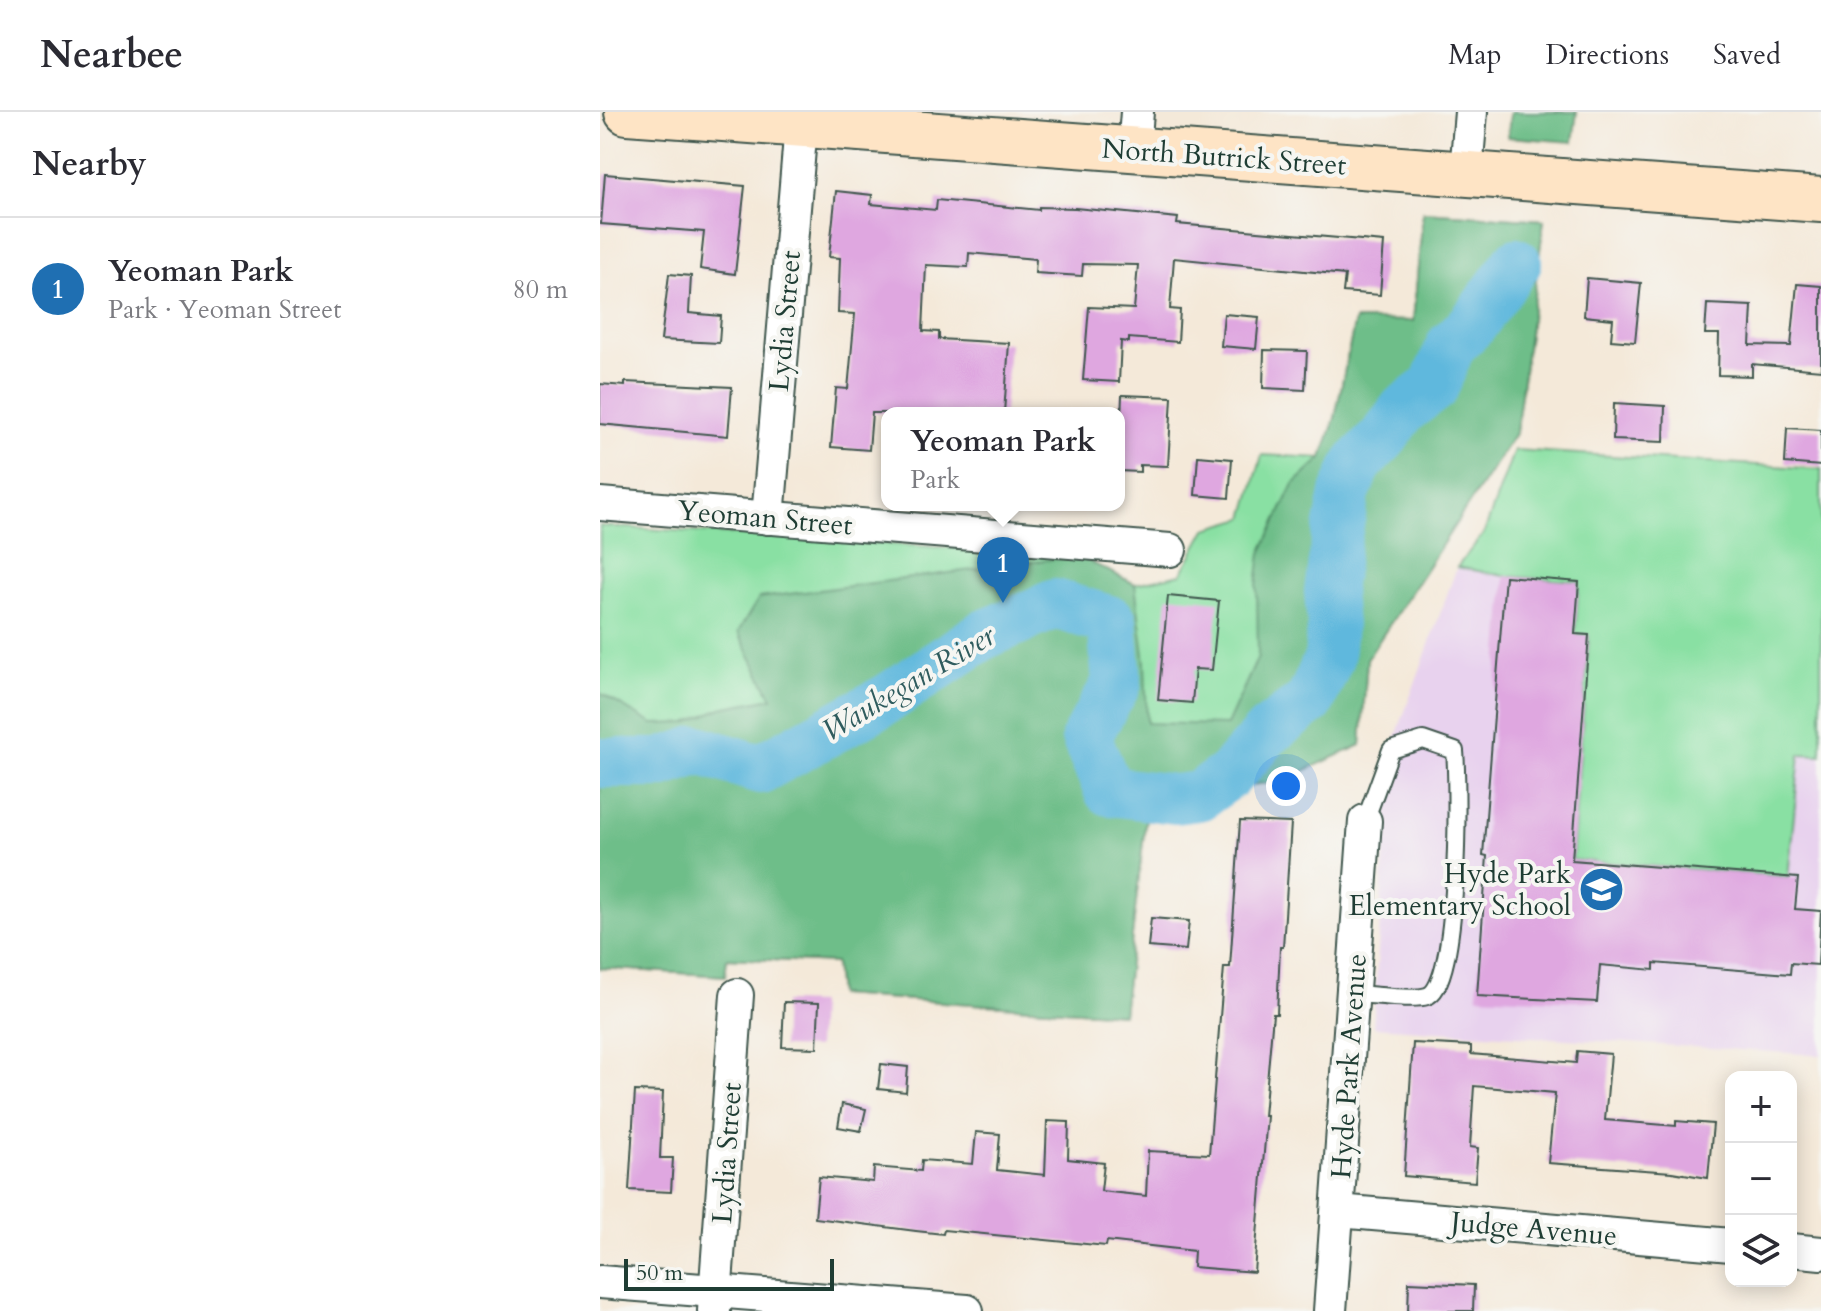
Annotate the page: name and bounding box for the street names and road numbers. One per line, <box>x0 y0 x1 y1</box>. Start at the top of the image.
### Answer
street label: North Butrick Street <box>1100 130 1348 185</box>
street label: Lydia Street <box>760 249 810 393</box>
street label: Yeoman Street <box>676 491 854 545</box>
street label: Hyde Park Avenue <box>1322 952 1376 1180</box>
street label: Lydia Street <box>703 1081 751 1225</box>
street label: Judge Avenue <box>1445 1202 1618 1255</box>

